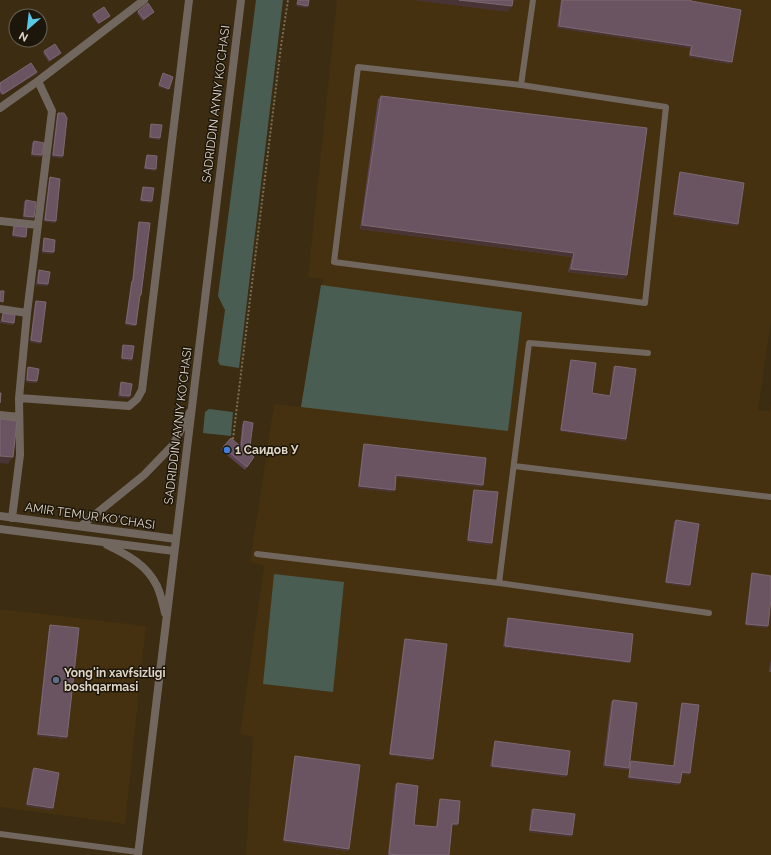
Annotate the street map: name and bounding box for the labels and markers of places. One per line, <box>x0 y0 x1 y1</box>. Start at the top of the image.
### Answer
place label: 1 Саидов У <box>235 443 299 457</box>
marker: 1 Саидов У <box>222 445 232 455</box>
place label: Yong'in xavfsizligi boshqarmasi <box>64 666 165 694</box>
marker: Yong'in xavfsizligi boshqarmasi <box>51 675 61 685</box>

